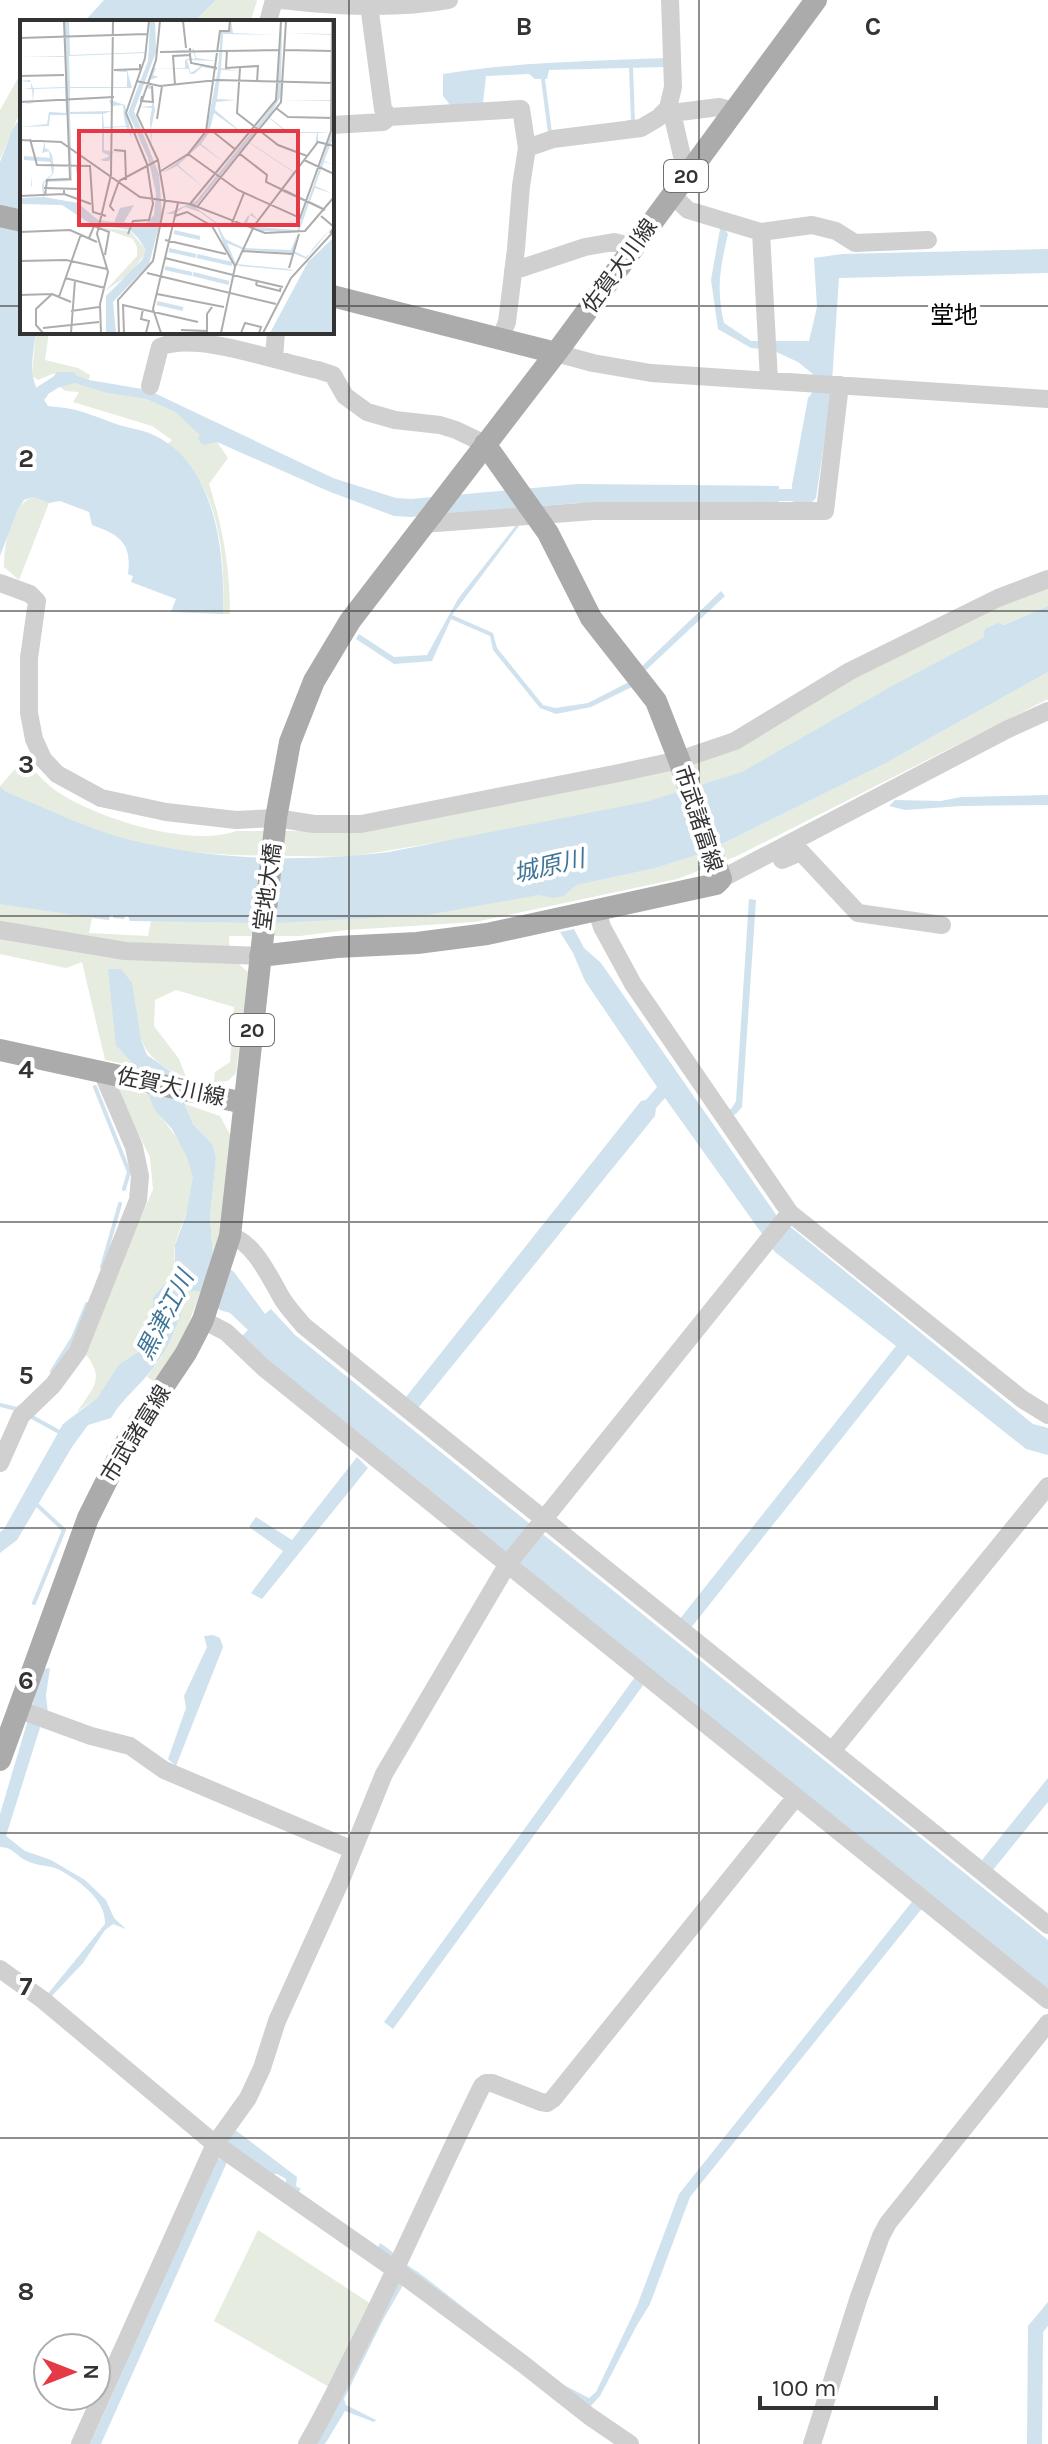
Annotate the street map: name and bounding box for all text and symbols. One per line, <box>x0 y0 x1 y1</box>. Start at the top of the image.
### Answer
text: B <box>516 11 532 42</box>
text: C <box>865 11 881 42</box>
inset map <box>20 20 334 334</box>
road number: 20 <box>664 160 708 192</box>
street label: 佐賀大川線 <box>577 214 663 318</box>
district label: 堂地 <box>930 301 978 329</box>
text: 2 <box>18 443 34 474</box>
text: 3 <box>18 749 34 780</box>
street label: 市武諸富線 <box>669 763 727 875</box>
street label: 堂地大橋 <box>250 842 286 932</box>
water label: 城原川 <box>511 844 590 888</box>
road number: 20 <box>230 1014 274 1046</box>
text: 4 <box>18 1054 34 1085</box>
street label: 佐賀大川線 <box>114 1063 228 1111</box>
water label: 黒津江川 <box>131 1263 201 1364</box>
text: 5 <box>18 1360 34 1391</box>
street label: 市武諸富線 <box>96 1380 176 1488</box>
text: 6 <box>18 1665 34 1696</box>
text: 7 <box>20 1971 33 2002</box>
text: 8 <box>18 2276 34 2307</box>
north arrow <box>32 2332 112 2412</box>
scale bar <box>760 2360 936 2410</box>
text: N <box>78 2364 104 2380</box>
text: 100 m <box>772 2374 837 2402</box>

